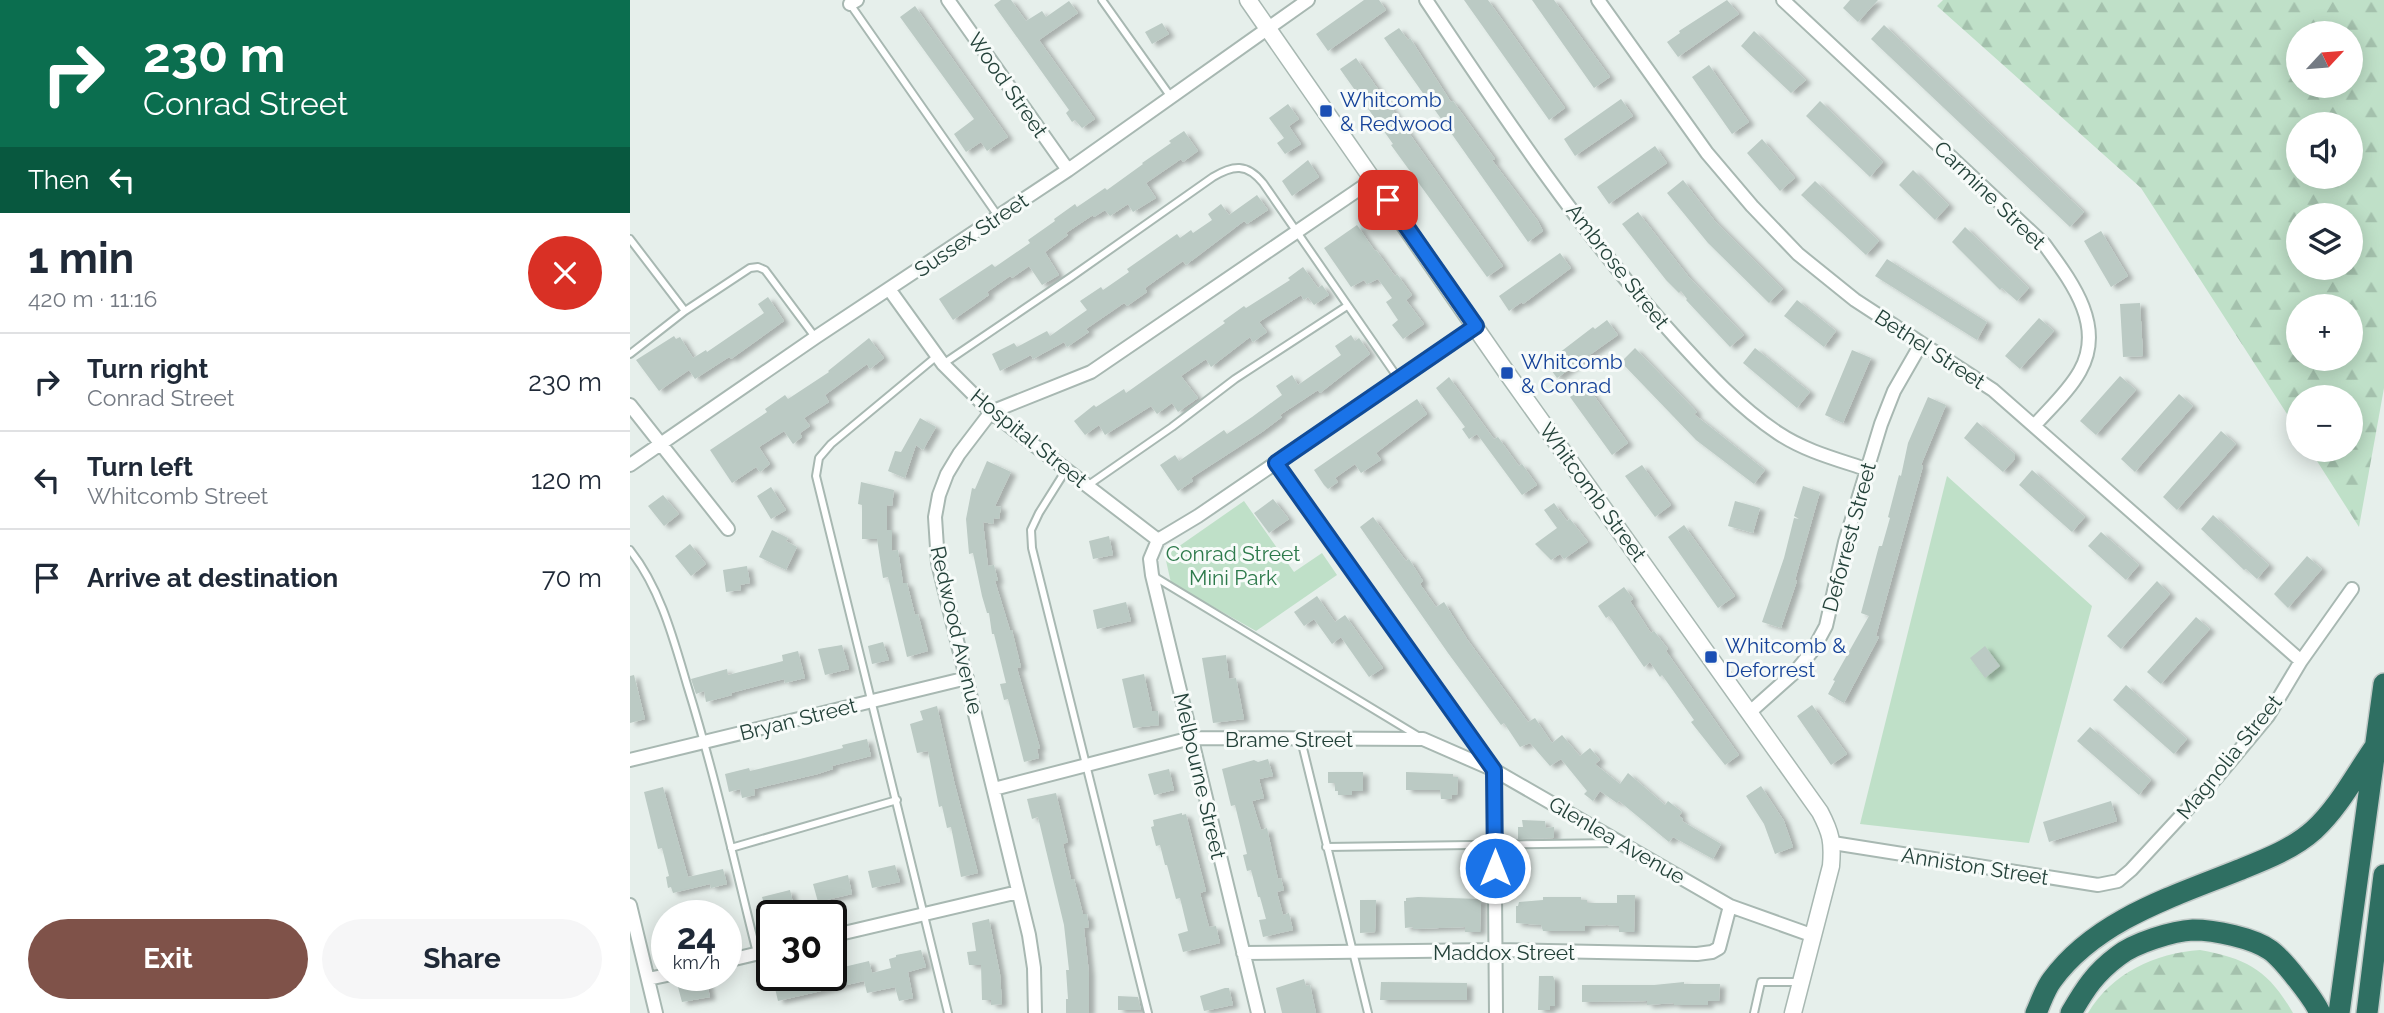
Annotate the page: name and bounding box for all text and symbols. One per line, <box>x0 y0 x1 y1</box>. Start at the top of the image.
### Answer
north arrow <box>2286 21 2362 98</box>
map controls <box>2286 21 2363 462</box>
text: 230 m <box>143 26 285 83</box>
icon: right <box>28 28 119 119</box>
street label: Wood Street <box>963 28 1053 142</box>
text: Conrad Street <box>143 85 348 122</box>
place label: Whitcomb & Redwood <box>1340 87 1453 136</box>
marker: Whitcomb & Redwood <box>1318 103 1334 119</box>
button: sound <box>2286 112 2363 189</box>
street label: Carmine Street <box>1929 136 2051 254</box>
icon: left <box>103 161 141 199</box>
text: Then <box>28 165 89 195</box>
pin <box>1358 170 1418 230</box>
icon: arrive <box>1369 181 1407 219</box>
street label: Sussex Street <box>909 188 1033 282</box>
street label: Ambrose Street <box>1561 198 1675 334</box>
button: layers <box>2286 203 2363 280</box>
text: 1 min <box>28 234 134 283</box>
button: close <box>528 236 602 310</box>
text: 420 m · 11:16 <box>28 285 157 312</box>
button: + <box>2286 294 2363 371</box>
street label: Bethel Street <box>1870 304 1990 394</box>
place label: Whitcomb & Conrad <box>1521 349 1623 398</box>
text: Turn right <box>87 354 208 384</box>
icon: right <box>28 363 66 401</box>
marker: Whitcomb & Conrad <box>1499 365 1515 381</box>
text: 230 m <box>528 367 602 397</box>
street label: Hospital Street <box>966 383 1092 493</box>
text: Conrad Street <box>87 384 234 411</box>
button: − <box>2286 385 2363 462</box>
street label: Whitcomb Street <box>1534 418 1652 566</box>
text: Turn left <box>87 452 193 482</box>
street label: Deforrest Street <box>1817 459 1881 615</box>
icon: left <box>28 461 66 499</box>
text: 120 m <box>531 465 602 495</box>
text: Whitcomb Street <box>87 482 268 509</box>
park label: Conrad Street Mini Park <box>1166 541 1300 590</box>
street label: Redwood Avenue <box>925 543 989 717</box>
icon: arrive <box>28 559 66 597</box>
text: Arrive at destination <box>87 563 338 593</box>
text: 70 m <box>542 563 602 593</box>
place label: Whitcomb & Deforrest <box>1725 633 1846 682</box>
marker: Whitcomb & Deforrest <box>1703 649 1719 665</box>
street label: Melbourne Street <box>1169 690 1231 862</box>
street label: Magnolia Street <box>2171 690 2287 824</box>
street label: Bryan Street <box>737 692 859 746</box>
street label: Brame Street <box>1225 727 1353 752</box>
street label: Glenlea Avenue <box>1544 791 1690 889</box>
position arrow <box>1458 831 1532 905</box>
street label: Anniston Street <box>1900 842 2050 890</box>
speed limit sign: 30 <box>756 900 847 991</box>
text: 24 <box>677 916 716 957</box>
button: Exit <box>28 919 308 999</box>
button: Share <box>322 919 602 999</box>
street label: Maddox Street <box>1433 940 1575 965</box>
text: km/h <box>673 952 720 973</box>

